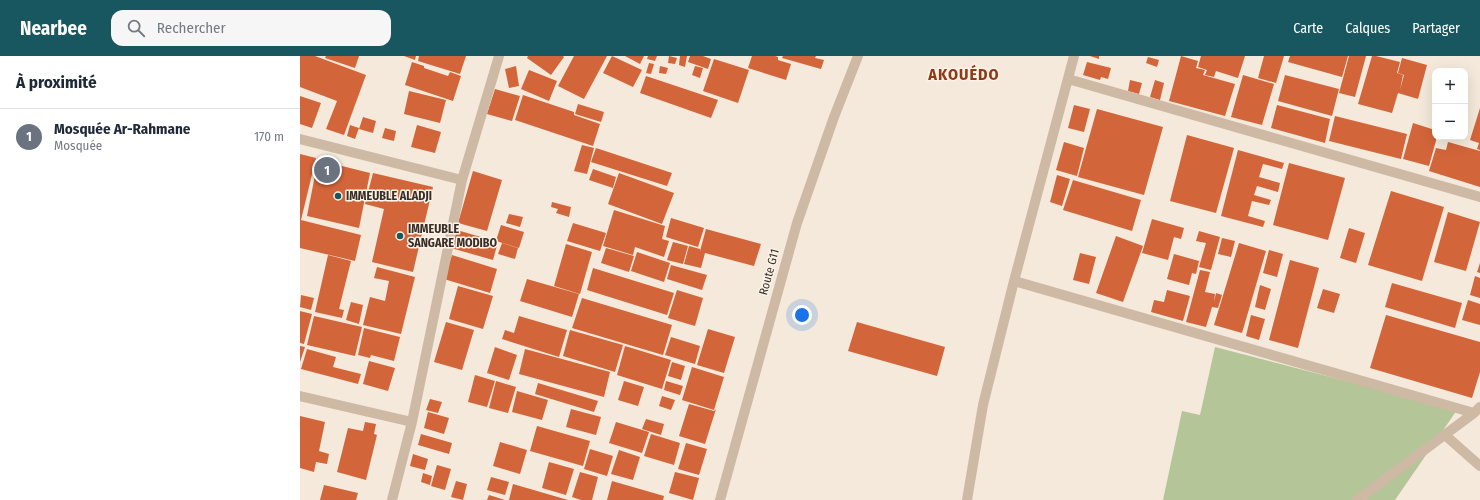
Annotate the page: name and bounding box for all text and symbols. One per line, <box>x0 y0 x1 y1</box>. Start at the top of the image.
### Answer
search box <box>111 10 391 46</box>
text: Nearbee <box>20 17 87 40</box>
icon: search <box>125 17 147 39</box>
text: Rechercher <box>157 19 226 37</box>
text: Carte <box>1293 20 1323 37</box>
text: Calques <box>1345 20 1390 37</box>
text: Partager <box>1412 20 1460 37</box>
district label: AKOUÉDO <box>927 64 1000 84</box>
map controls <box>1432 68 1468 140</box>
button: + <box>1432 68 1468 104</box>
text: À proximité <box>16 72 97 93</box>
button: − <box>1432 104 1468 140</box>
text: Mosquée Ar-Rahmane <box>54 120 190 138</box>
text: 1 <box>26 129 32 144</box>
text: 170 m <box>254 129 284 144</box>
text: Mosquée <box>54 138 102 153</box>
pin: 1 <box>314 155 340 185</box>
place label: IMMEUBLE ALADJI <box>346 189 432 203</box>
marker: IMMEUBLE ALADJI <box>333 191 343 201</box>
place label: IMMEUBLE SANGARE MODIBO <box>408 222 498 250</box>
marker: IMMEUBLE SANGARE MODIBO <box>395 231 405 241</box>
street label: Route G11 <box>756 247 782 297</box>
your location <box>792 305 812 325</box>

